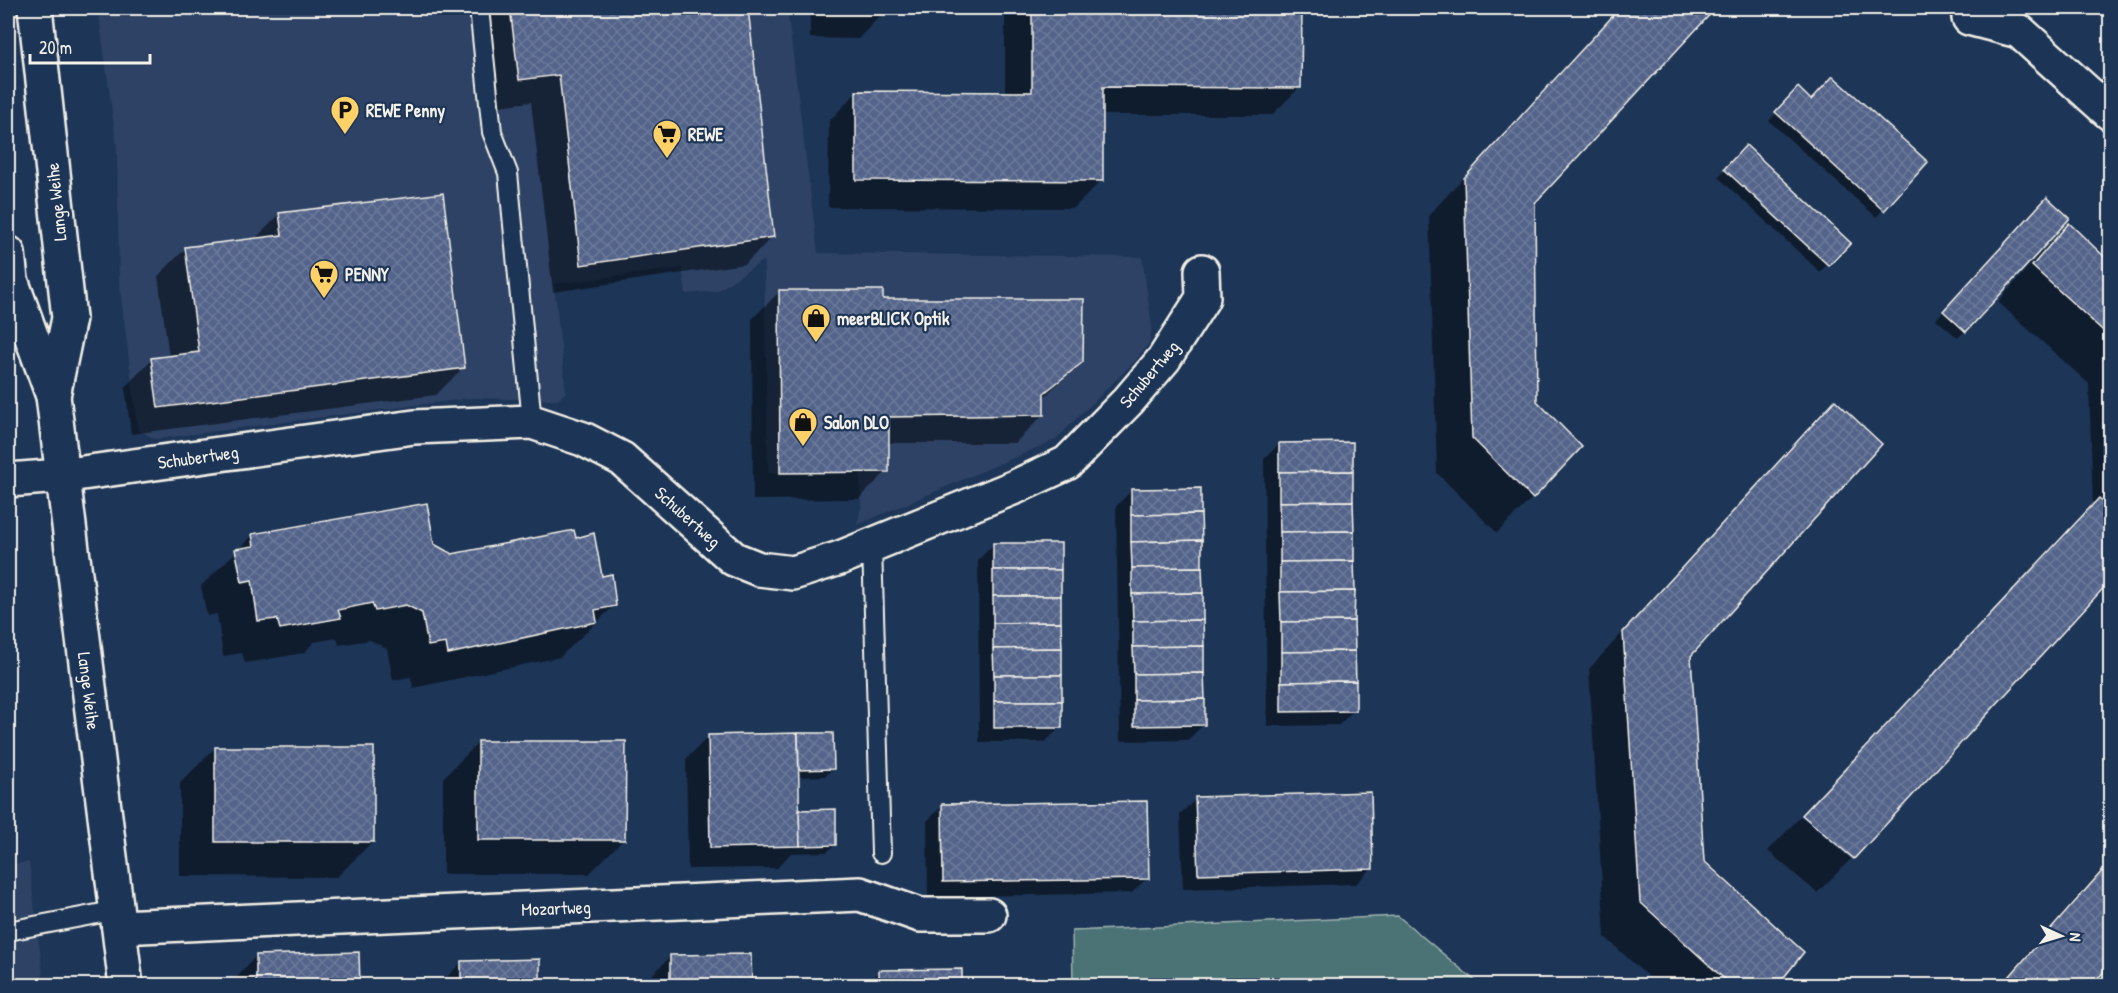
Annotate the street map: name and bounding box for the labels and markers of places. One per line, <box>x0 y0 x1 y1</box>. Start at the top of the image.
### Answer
parking icon: REWE Penny <box>329 94 361 136</box>
place label: REWE Penny <box>366 98 445 124</box>
supermarket icon: REWE <box>651 118 683 160</box>
place label: REWE <box>688 122 724 147</box>
supermarket icon: PENNY <box>308 258 340 300</box>
place label: PENNY <box>345 262 390 287</box>
shop icon: meerBLICK Optik <box>800 302 832 344</box>
place label: meerBLICK Optik <box>837 306 950 332</box>
shop icon: Salon DLO <box>787 406 819 448</box>
place label: Salon DLO <box>824 410 889 435</box>

